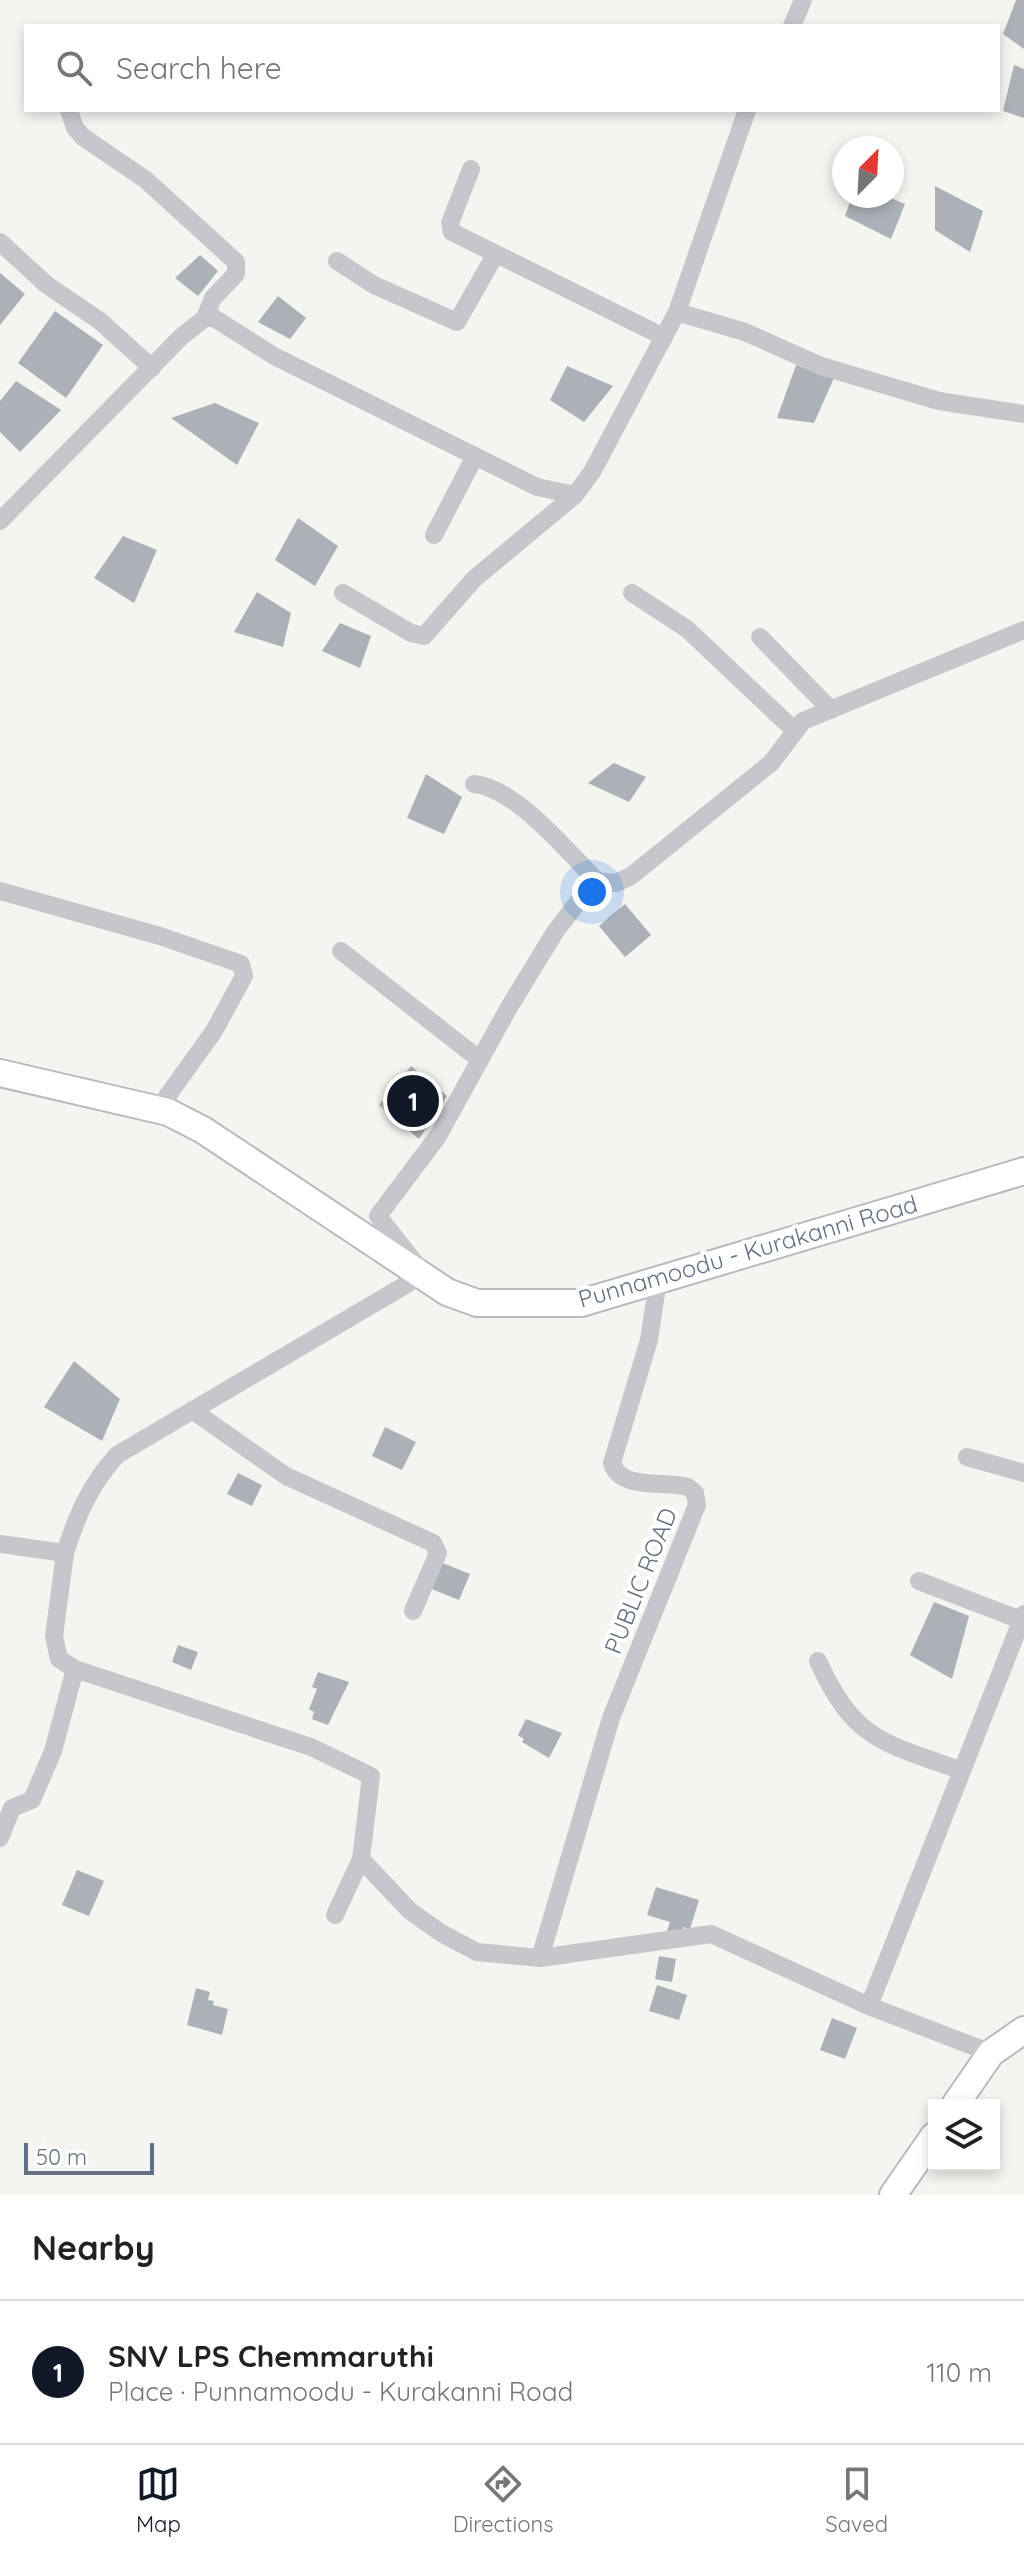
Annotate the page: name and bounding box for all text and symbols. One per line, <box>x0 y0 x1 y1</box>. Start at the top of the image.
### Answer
search box <box>24 24 1000 112</box>
icon: search <box>52 46 96 90</box>
text: Search here <box>116 49 282 87</box>
north arrow <box>832 136 904 208</box>
your location <box>572 872 612 912</box>
pin: 1 <box>387 1071 439 1131</box>
street label: Punnamoodu - Kurakanni Road <box>575 1188 921 1314</box>
street label: PUBLIC ROAD <box>597 1503 683 1658</box>
map controls <box>928 2099 1000 2171</box>
button: layers <box>928 2099 1000 2171</box>
scale bar <box>24 2139 154 2175</box>
text: 50 m <box>36 2143 87 2171</box>
text: Nearby <box>32 2226 155 2269</box>
text: SNV LPS Chemmaruthi <box>108 2337 434 2375</box>
text: 1 <box>53 2356 63 2389</box>
text: 110 m <box>926 2356 992 2389</box>
text: Place · Punnamoodu - Kurakanni Road <box>108 2375 573 2408</box>
tab: Map <box>136 2462 181 2538</box>
tab: Directions <box>453 2462 553 2538</box>
tab: Saved <box>825 2462 888 2538</box>

